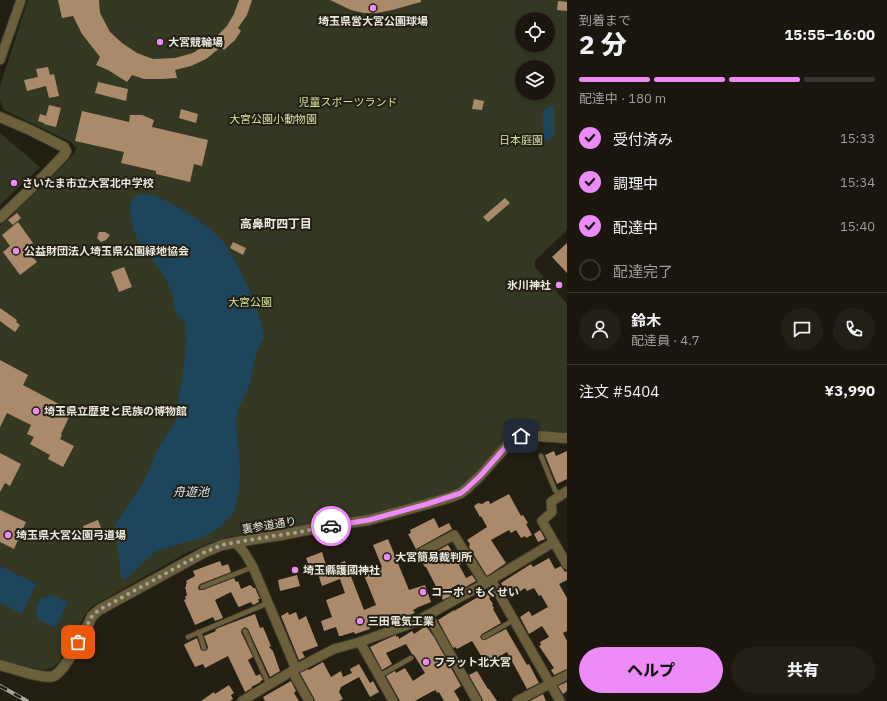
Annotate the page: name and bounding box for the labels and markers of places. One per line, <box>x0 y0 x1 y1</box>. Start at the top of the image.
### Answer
marker: 埼玉県営大宮公園球場 <box>368 3 378 13</box>
place label: 埼玉県営大宮公園球場 <box>318 14 428 28</box>
place label: 大宮競輪場 <box>168 35 223 49</box>
marker: 大宮競輪場 <box>155 37 165 47</box>
place label: さいたま市立大宮北中学校 <box>22 176 154 190</box>
marker: さいたま市立大宮北中学校 <box>9 178 19 188</box>
place label: 公益財団法人埼玉県公園緑地協会 <box>24 244 189 258</box>
marker: 公益財団法人埼玉県公園緑地協会 <box>11 246 21 256</box>
place label: 氷川神社 <box>507 278 551 292</box>
marker: 氷川神社 <box>554 280 564 290</box>
place label: 埼玉県立歴史と民族の博物館 <box>44 404 187 418</box>
marker: 埼玉県立歴史と民族の博物館 <box>31 406 41 416</box>
pin <box>504 419 538 453</box>
place label: 埼玉県大宮公園弓道場 <box>16 528 126 542</box>
marker: 埼玉県大宮公園弓道場 <box>3 530 13 540</box>
place label: 大宮簡易裁判所 <box>395 550 472 564</box>
marker: 大宮簡易裁判所 <box>382 552 392 562</box>
place label: 埼玉縣護國神社 <box>303 563 380 577</box>
marker: 埼玉縣護國神社 <box>290 565 300 575</box>
place label: コーポ・もくせい <box>431 585 519 599</box>
marker: コーポ・もくせい <box>418 587 428 597</box>
place label: 三田電気工業 <box>368 614 434 628</box>
marker: 三田電気工業 <box>355 616 365 626</box>
pin <box>61 625 95 659</box>
place label: フラット北大宮 <box>434 655 511 669</box>
marker: フラット北大宮 <box>421 657 431 667</box>

